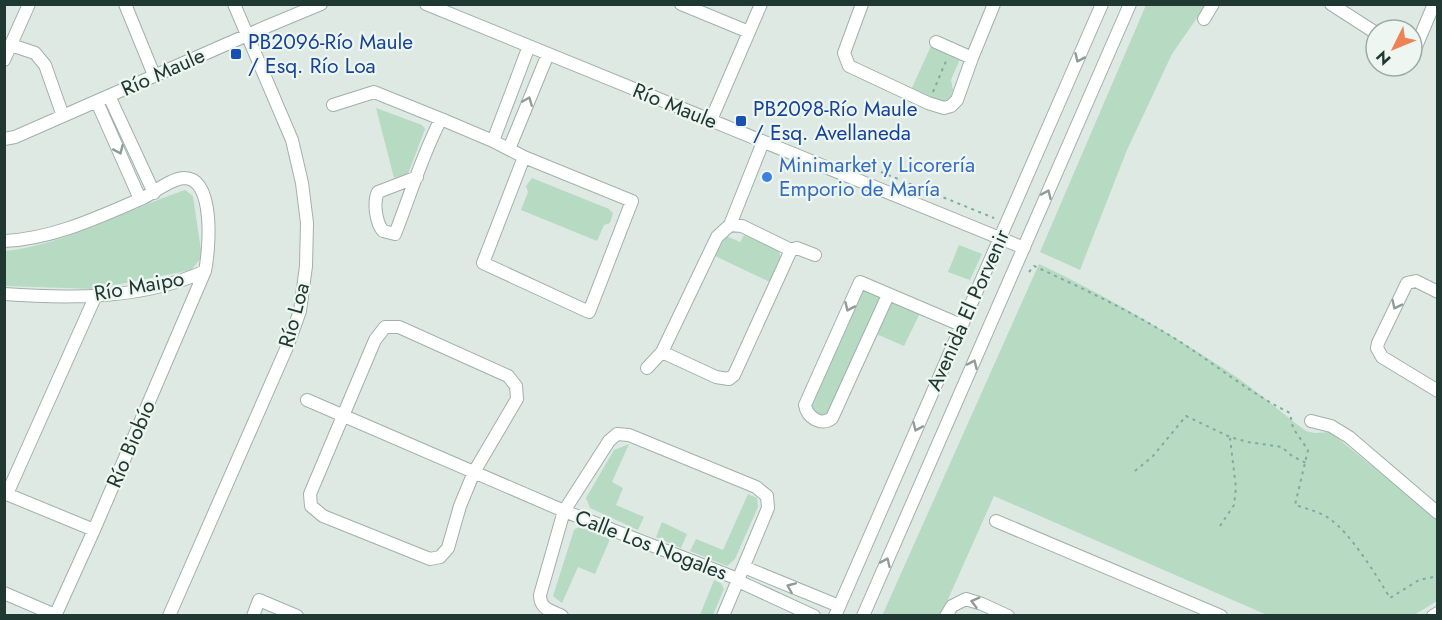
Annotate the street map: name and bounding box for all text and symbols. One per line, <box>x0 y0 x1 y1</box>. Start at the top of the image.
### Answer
north arrow <box>1364 18 1424 78</box>
place label: PB2096-Río Maule / Esq. Río Loa <box>248 27 413 81</box>
street label: Río Maule <box>116 40 210 104</box>
text: N <box>1371 45 1396 70</box>
marker: PB2096-Río Maule / Esq. Río Loa <box>229 47 243 61</box>
one-way arrow <box>1074 52 1086 63</box>
street label: Río Maule <box>628 75 722 137</box>
place label: PB2098-Río Maule / Esq. Avellaneda <box>753 94 918 148</box>
one-way arrow <box>521 97 533 108</box>
marker: PB2098-Río Maule / Esq. Avellaneda <box>734 114 748 128</box>
one-way arrow <box>111 144 123 155</box>
place label: Minimarket y Licorería Emporio de María <box>779 150 975 204</box>
marker: Minimarket y Licorería Emporio de María <box>760 170 774 184</box>
one-way arrow <box>1040 190 1052 201</box>
street label: Avenida El Porvenir <box>919 224 1017 395</box>
street label: Río Maipo <box>92 263 186 309</box>
street label: Río Loa <box>271 279 317 351</box>
one-way arrow <box>1391 298 1403 309</box>
one-way arrow <box>844 301 856 312</box>
one-way arrow <box>965 359 977 370</box>
street label: Río Biobío <box>99 396 163 492</box>
one-way arrow <box>912 421 924 432</box>
street label: Calle Los Nogales <box>571 502 731 588</box>
one-way arrow <box>879 557 891 568</box>
one-way arrow <box>787 582 798 594</box>
one-way arrow <box>970 597 980 610</box>

